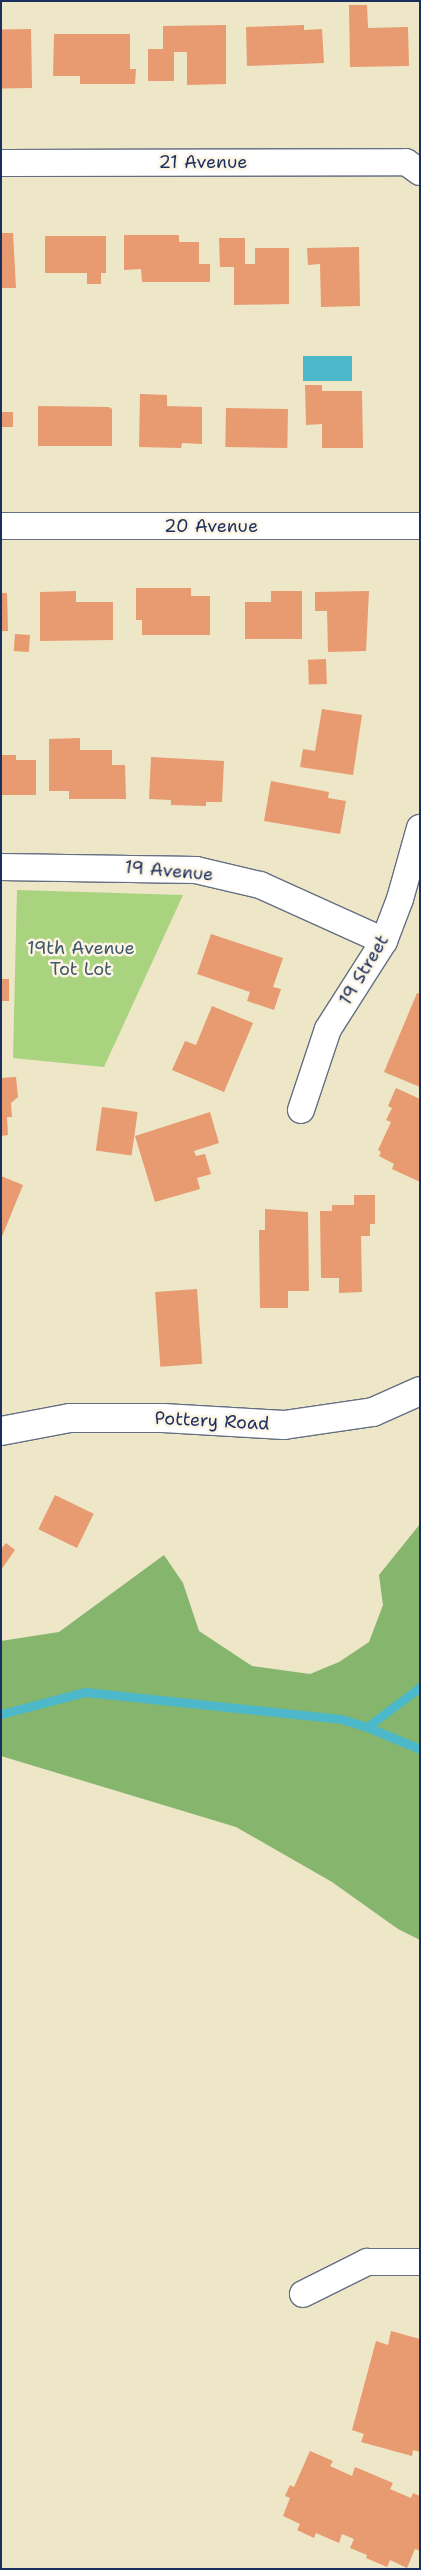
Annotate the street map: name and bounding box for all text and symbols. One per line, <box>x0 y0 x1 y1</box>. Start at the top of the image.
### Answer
street label: 21 Avenue <box>159 151 247 173</box>
street label: 20 Avenue <box>164 515 258 537</box>
street label: 19 Avenue <box>124 856 214 886</box>
street label: 19 Street <box>335 931 393 1009</box>
park label: 19th Avenue Tot Lot <box>27 938 135 981</box>
street label: Pottery Road <box>154 1407 270 1435</box>

